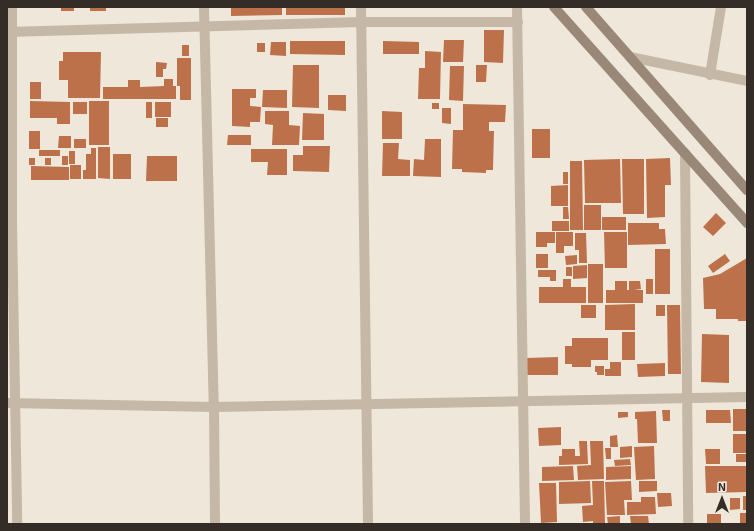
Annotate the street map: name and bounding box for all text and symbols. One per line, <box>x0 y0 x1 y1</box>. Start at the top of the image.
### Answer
north arrow <box>702 479 742 519</box>
text: N <box>718 480 726 493</box>

